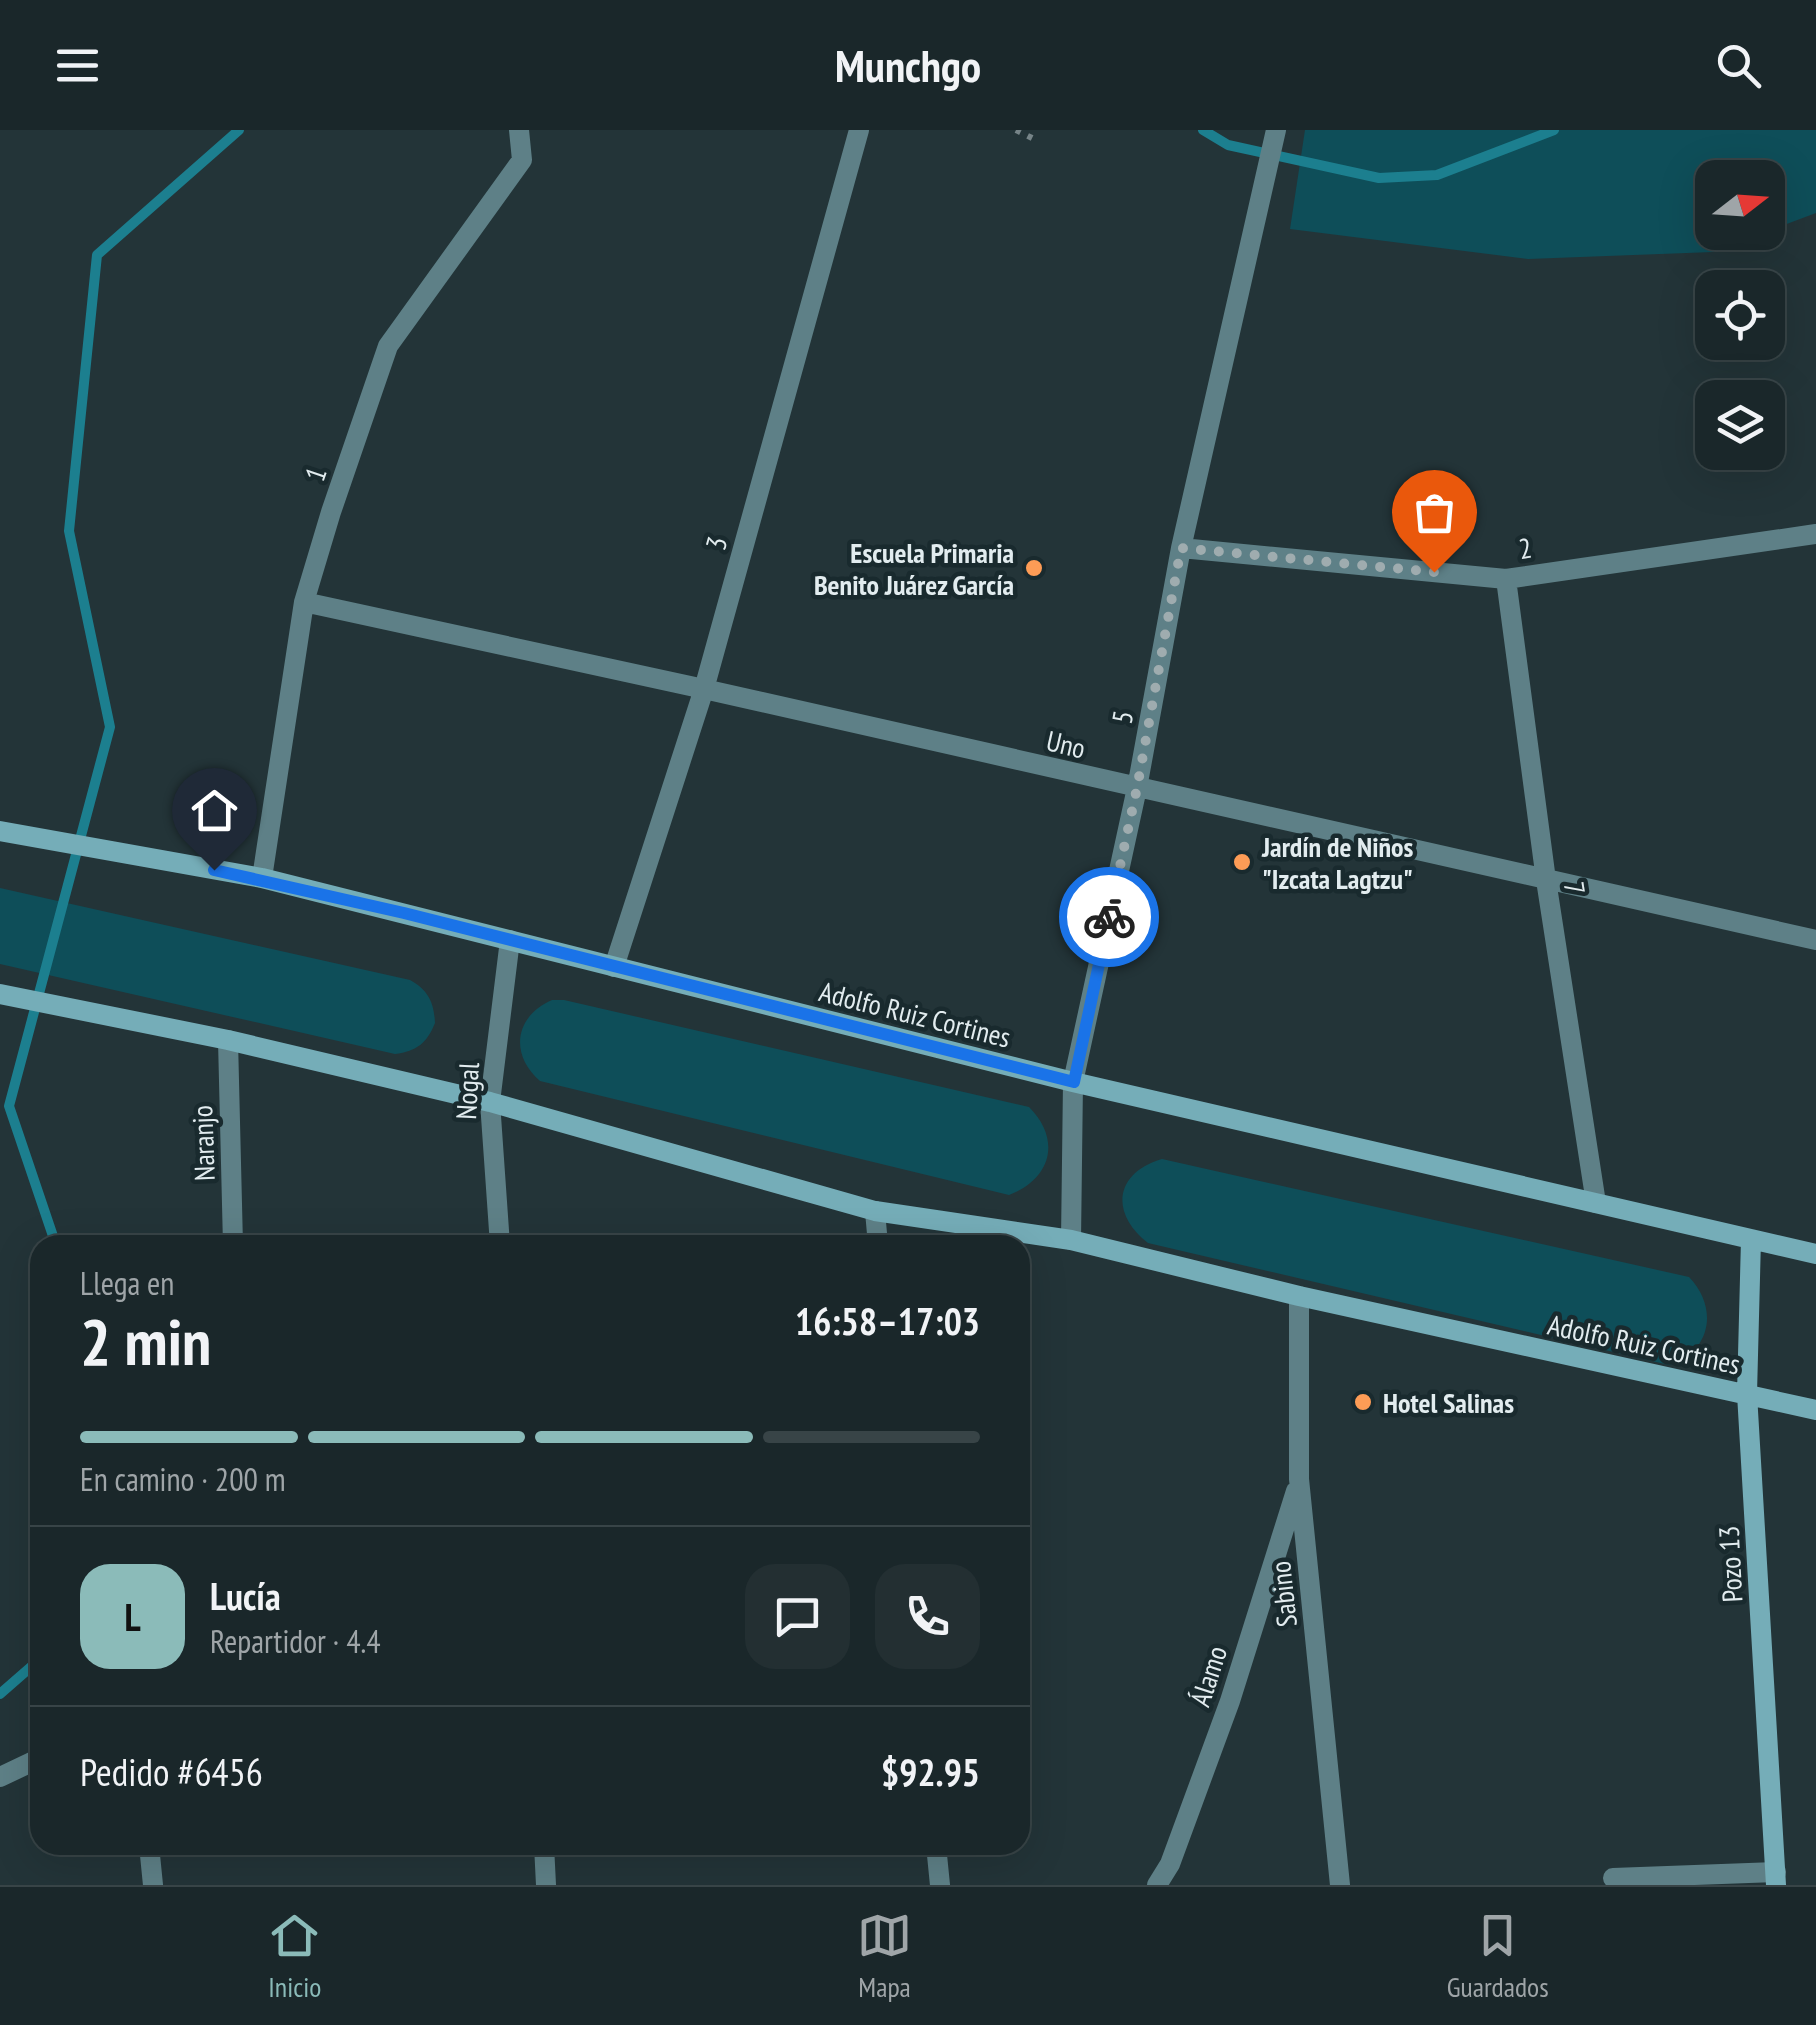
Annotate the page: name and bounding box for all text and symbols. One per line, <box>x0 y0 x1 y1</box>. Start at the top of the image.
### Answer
text: Munchgo <box>835 36 981 94</box>
icon: menu <box>50 38 105 93</box>
icon: search <box>1711 38 1766 93</box>
north arrow <box>1695 160 1785 250</box>
map controls <box>1695 160 1785 470</box>
button: locate <box>1695 270 1785 360</box>
button: layers <box>1695 380 1785 470</box>
street label: 1 <box>295 462 335 486</box>
pin <box>1392 470 1477 573</box>
icon: bag <box>1407 485 1462 540</box>
street label: 2 <box>1516 529 1534 567</box>
street label: 3 <box>696 532 736 554</box>
place label: Escuela Primaria Benito Juárez García <box>814 534 1014 603</box>
marker: Escuela Primaria Benito Juárez García <box>1023 557 1045 579</box>
street label: 5 <box>1103 708 1141 726</box>
street label: Uno <box>1043 722 1089 766</box>
pin <box>172 768 257 871</box>
icon: home <box>187 783 242 838</box>
place label: Jardín de Niños "Izcata Lagtzu" <box>1261 828 1414 897</box>
marker: Jardín de Niños "Izcata Lagtzu" <box>1231 851 1253 873</box>
courier <box>1059 867 1159 967</box>
street label: 7 <box>1556 879 1594 897</box>
icon: bike <box>1082 890 1137 945</box>
street label: Adolfo Ruiz Cortines <box>816 972 1014 1056</box>
street label: Nogal <box>447 1061 487 1120</box>
street label: Naranjo <box>183 1105 223 1181</box>
text: Llega en <box>80 1262 174 1304</box>
text: 16:58–17:03 <box>795 1296 980 1345</box>
text: 2 min <box>80 1299 211 1383</box>
street label: Adolfo Ruiz Cortines <box>1544 1306 1744 1382</box>
place label: Hotel Salinas <box>1383 1384 1514 1421</box>
marker: Hotel Salinas <box>1352 1391 1374 1413</box>
text: En camino · 200 m <box>80 1458 286 1500</box>
street label: Pozo 13 <box>1710 1525 1750 1603</box>
street label: Sabino <box>1261 1559 1305 1629</box>
button: chat <box>745 1564 850 1669</box>
button: phone <box>875 1564 980 1669</box>
text: Lucía <box>210 1571 281 1620</box>
text: L <box>124 1592 141 1641</box>
text: Repartidor · 4.4 <box>210 1620 381 1662</box>
street label: Álamo <box>1181 1641 1235 1711</box>
text: Pedido #6456 <box>80 1747 263 1796</box>
text: $92.95 <box>881 1747 980 1796</box>
tab: Inicio <box>267 1908 322 2005</box>
tab: Mapa <box>857 1908 912 2005</box>
tab: Guardados <box>1447 1908 1549 2005</box>

